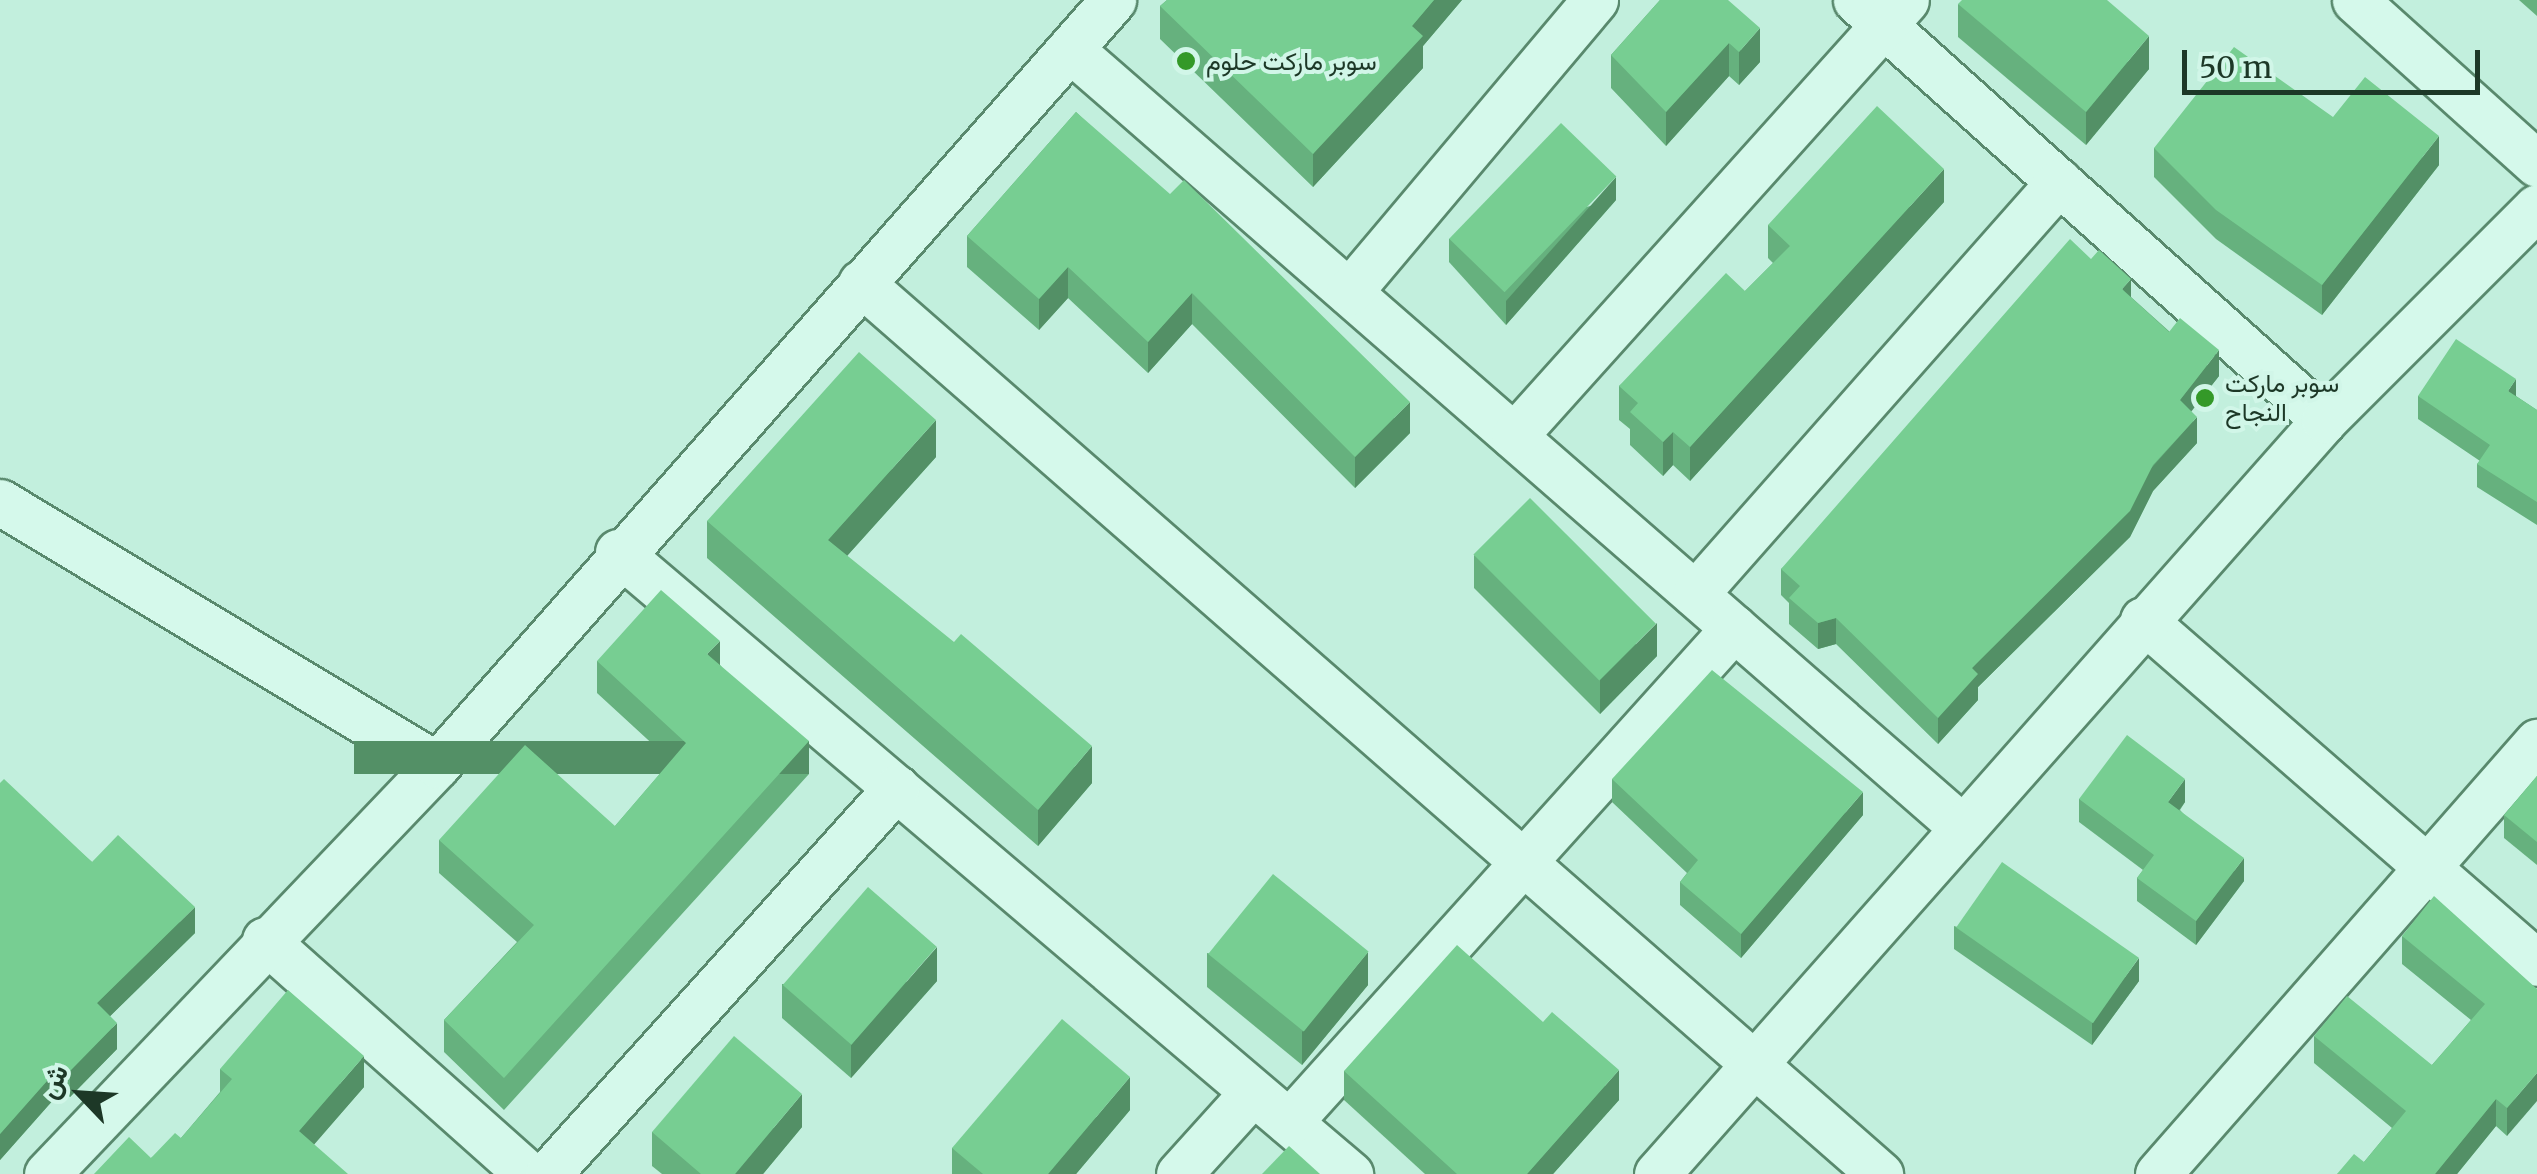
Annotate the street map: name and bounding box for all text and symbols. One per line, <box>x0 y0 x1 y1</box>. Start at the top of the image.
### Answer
scale bar <box>2187 30 2484 92</box>
place label: سوبر ماركت حلوم <box>1206 46 1377 76</box>
text: 50 m <box>2199 48 2272 86</box>
marker: سوبر ماركت حلوم <box>1175 50 1197 72</box>
place label: سوبر ماركت النجاح <box>2225 369 2339 428</box>
marker: سوبر ماركت النجاح <box>2194 387 2216 409</box>
north arrow <box>30 1044 130 1144</box>
text: ش <box>29 1058 76 1104</box>

